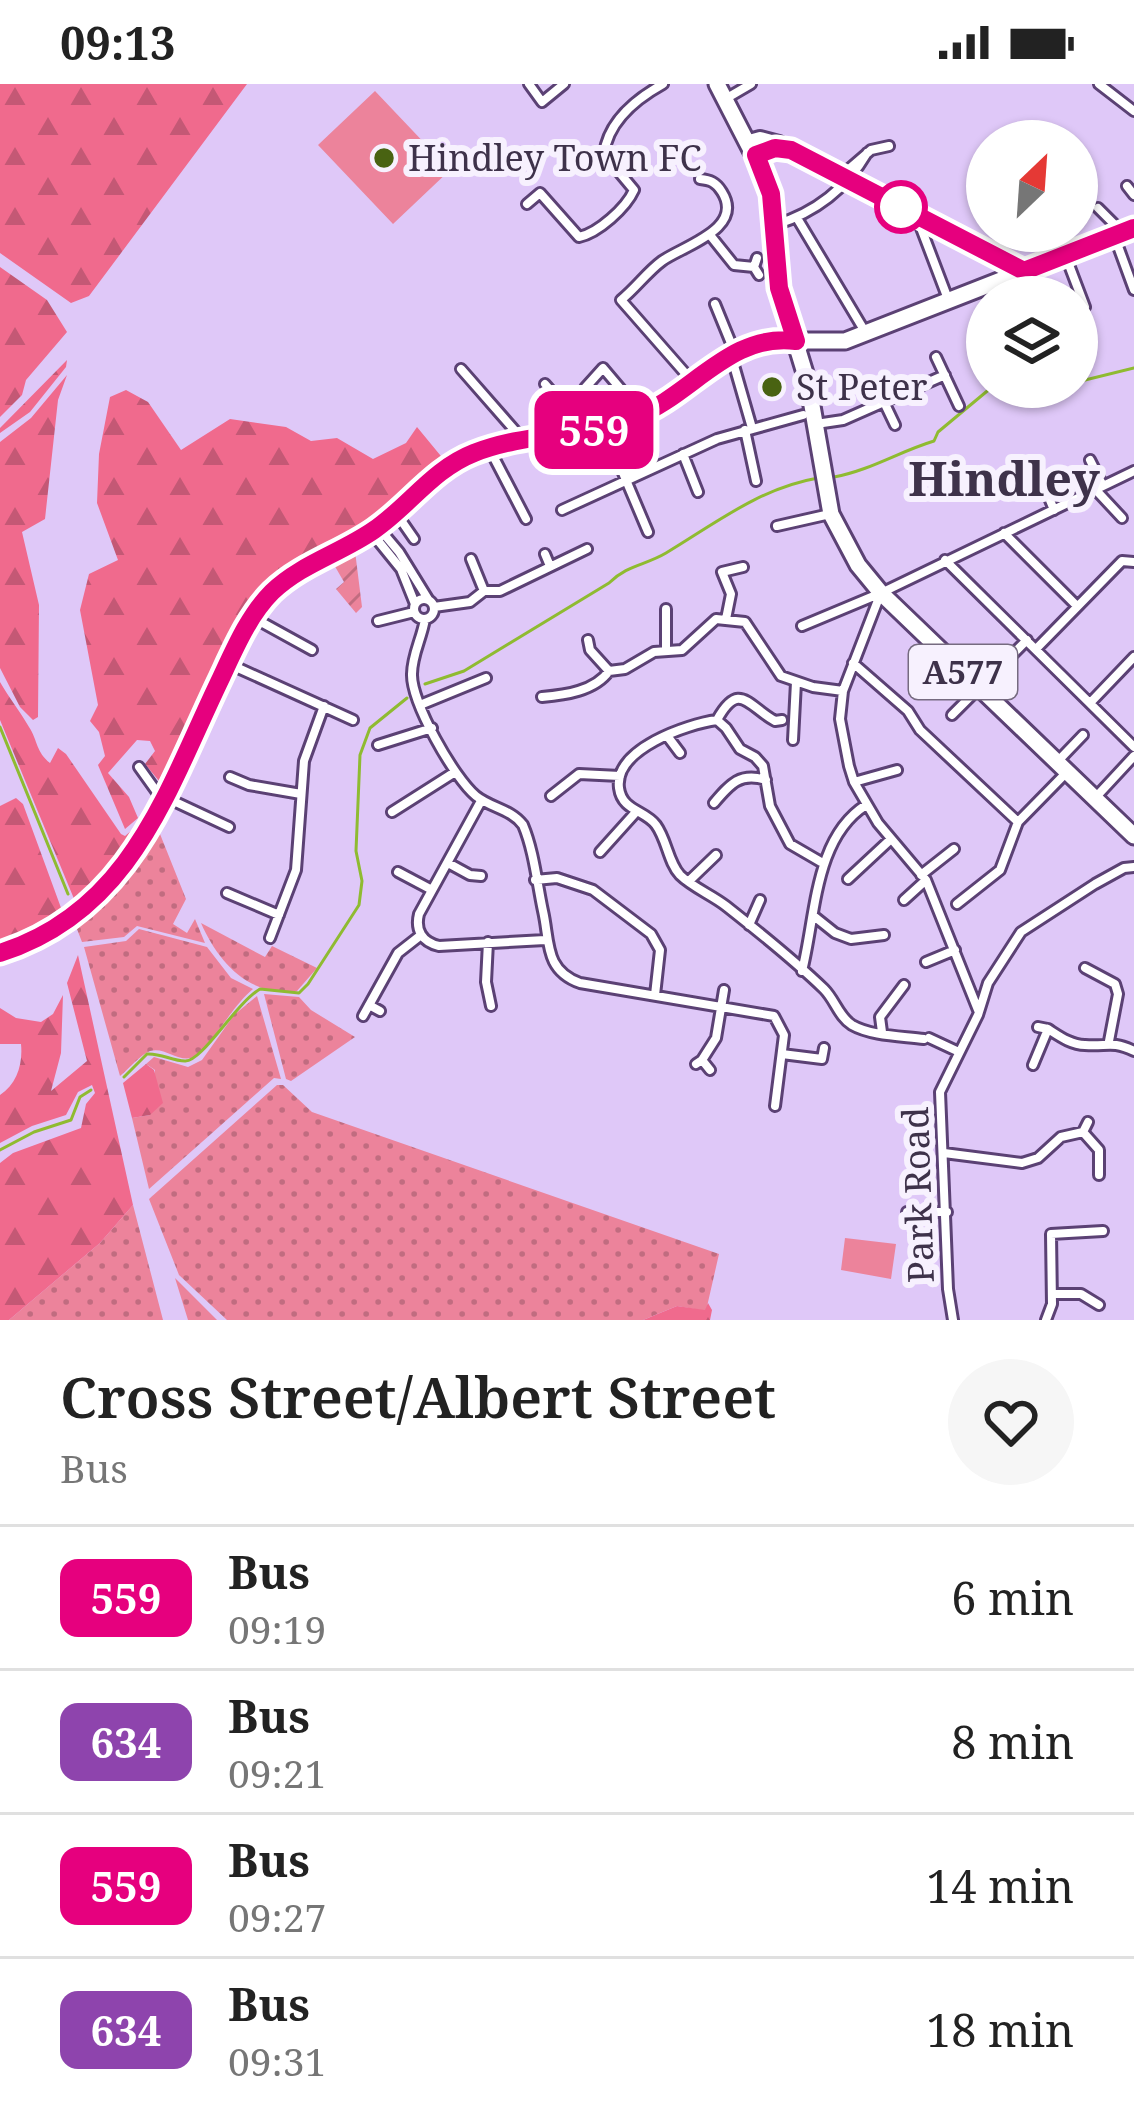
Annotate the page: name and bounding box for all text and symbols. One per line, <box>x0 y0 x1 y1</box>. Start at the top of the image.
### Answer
text: 09:13 <box>60 12 175 73</box>
north arrow <box>966 120 1098 252</box>
map controls <box>966 120 1098 408</box>
place label: Hindley Town FC <box>408 133 702 182</box>
marker: Hindley Town FC <box>371 145 397 171</box>
unlabelled marker <box>876 182 926 232</box>
button: layers <box>966 276 1098 408</box>
place label: St Peter <box>796 362 928 411</box>
marker: St Peter <box>759 374 785 400</box>
line badge: 559 <box>525 391 663 469</box>
text: 559 <box>558 401 630 458</box>
district label: Hindley <box>908 445 1100 510</box>
road number: A577 <box>909 645 1017 699</box>
street label: Park Road <box>890 1106 945 1284</box>
text: Cross Street/Albert Street <box>60 1357 776 1435</box>
button: heart <box>948 1359 1074 1485</box>
text: Bus <box>60 1441 128 1494</box>
text: Bus <box>228 1541 310 1602</box>
text: 6 min <box>951 1567 1074 1628</box>
text: 559 <box>90 1569 162 1626</box>
text: 09:19 <box>228 1602 326 1655</box>
text: Bus <box>228 1685 310 1746</box>
text: 8 min <box>951 1711 1074 1772</box>
text: 634 <box>90 1713 162 1770</box>
text: 09:21 <box>228 1746 326 1799</box>
text: Bus <box>228 1829 310 1890</box>
text: 14 min <box>926 1855 1074 1916</box>
text: 559 <box>90 1857 162 1914</box>
text: 09:27 <box>228 1890 326 1943</box>
text: Bus <box>228 1973 310 2034</box>
text: 18 min <box>926 1999 1074 2060</box>
text: 634 <box>90 2001 162 2058</box>
text: 09:31 <box>228 2034 326 2087</box>

